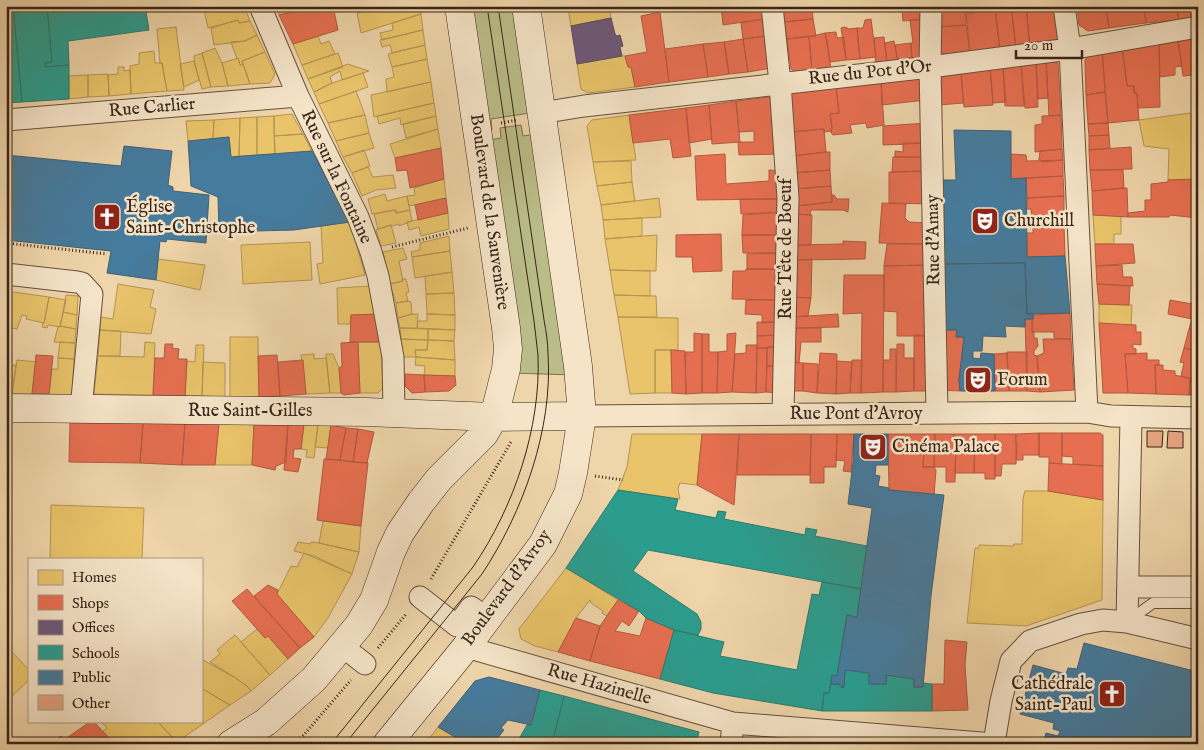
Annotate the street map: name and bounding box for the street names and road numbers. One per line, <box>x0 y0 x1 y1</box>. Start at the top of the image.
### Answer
street label: Rue du Pot d'Or <box>807 55 933 91</box>
street label: Rue Carlier <box>108 93 197 123</box>
street label: Rue sur la Fontaine <box>295 106 377 248</box>
street label: Boulevard de la Sauvenière <box>464 112 514 312</box>
street label: Rue Tête de Boeuf <box>775 175 798 320</box>
street label: Rue d'Amay <box>922 194 946 286</box>
street label: Rue Saint-Gilles <box>188 400 312 423</box>
street label: Rue Pont d'Avroy <box>789 403 923 426</box>
street label: Boulevard d'Avroy <box>457 525 557 651</box>
street label: Rue Hazinelle <box>544 659 654 711</box>

